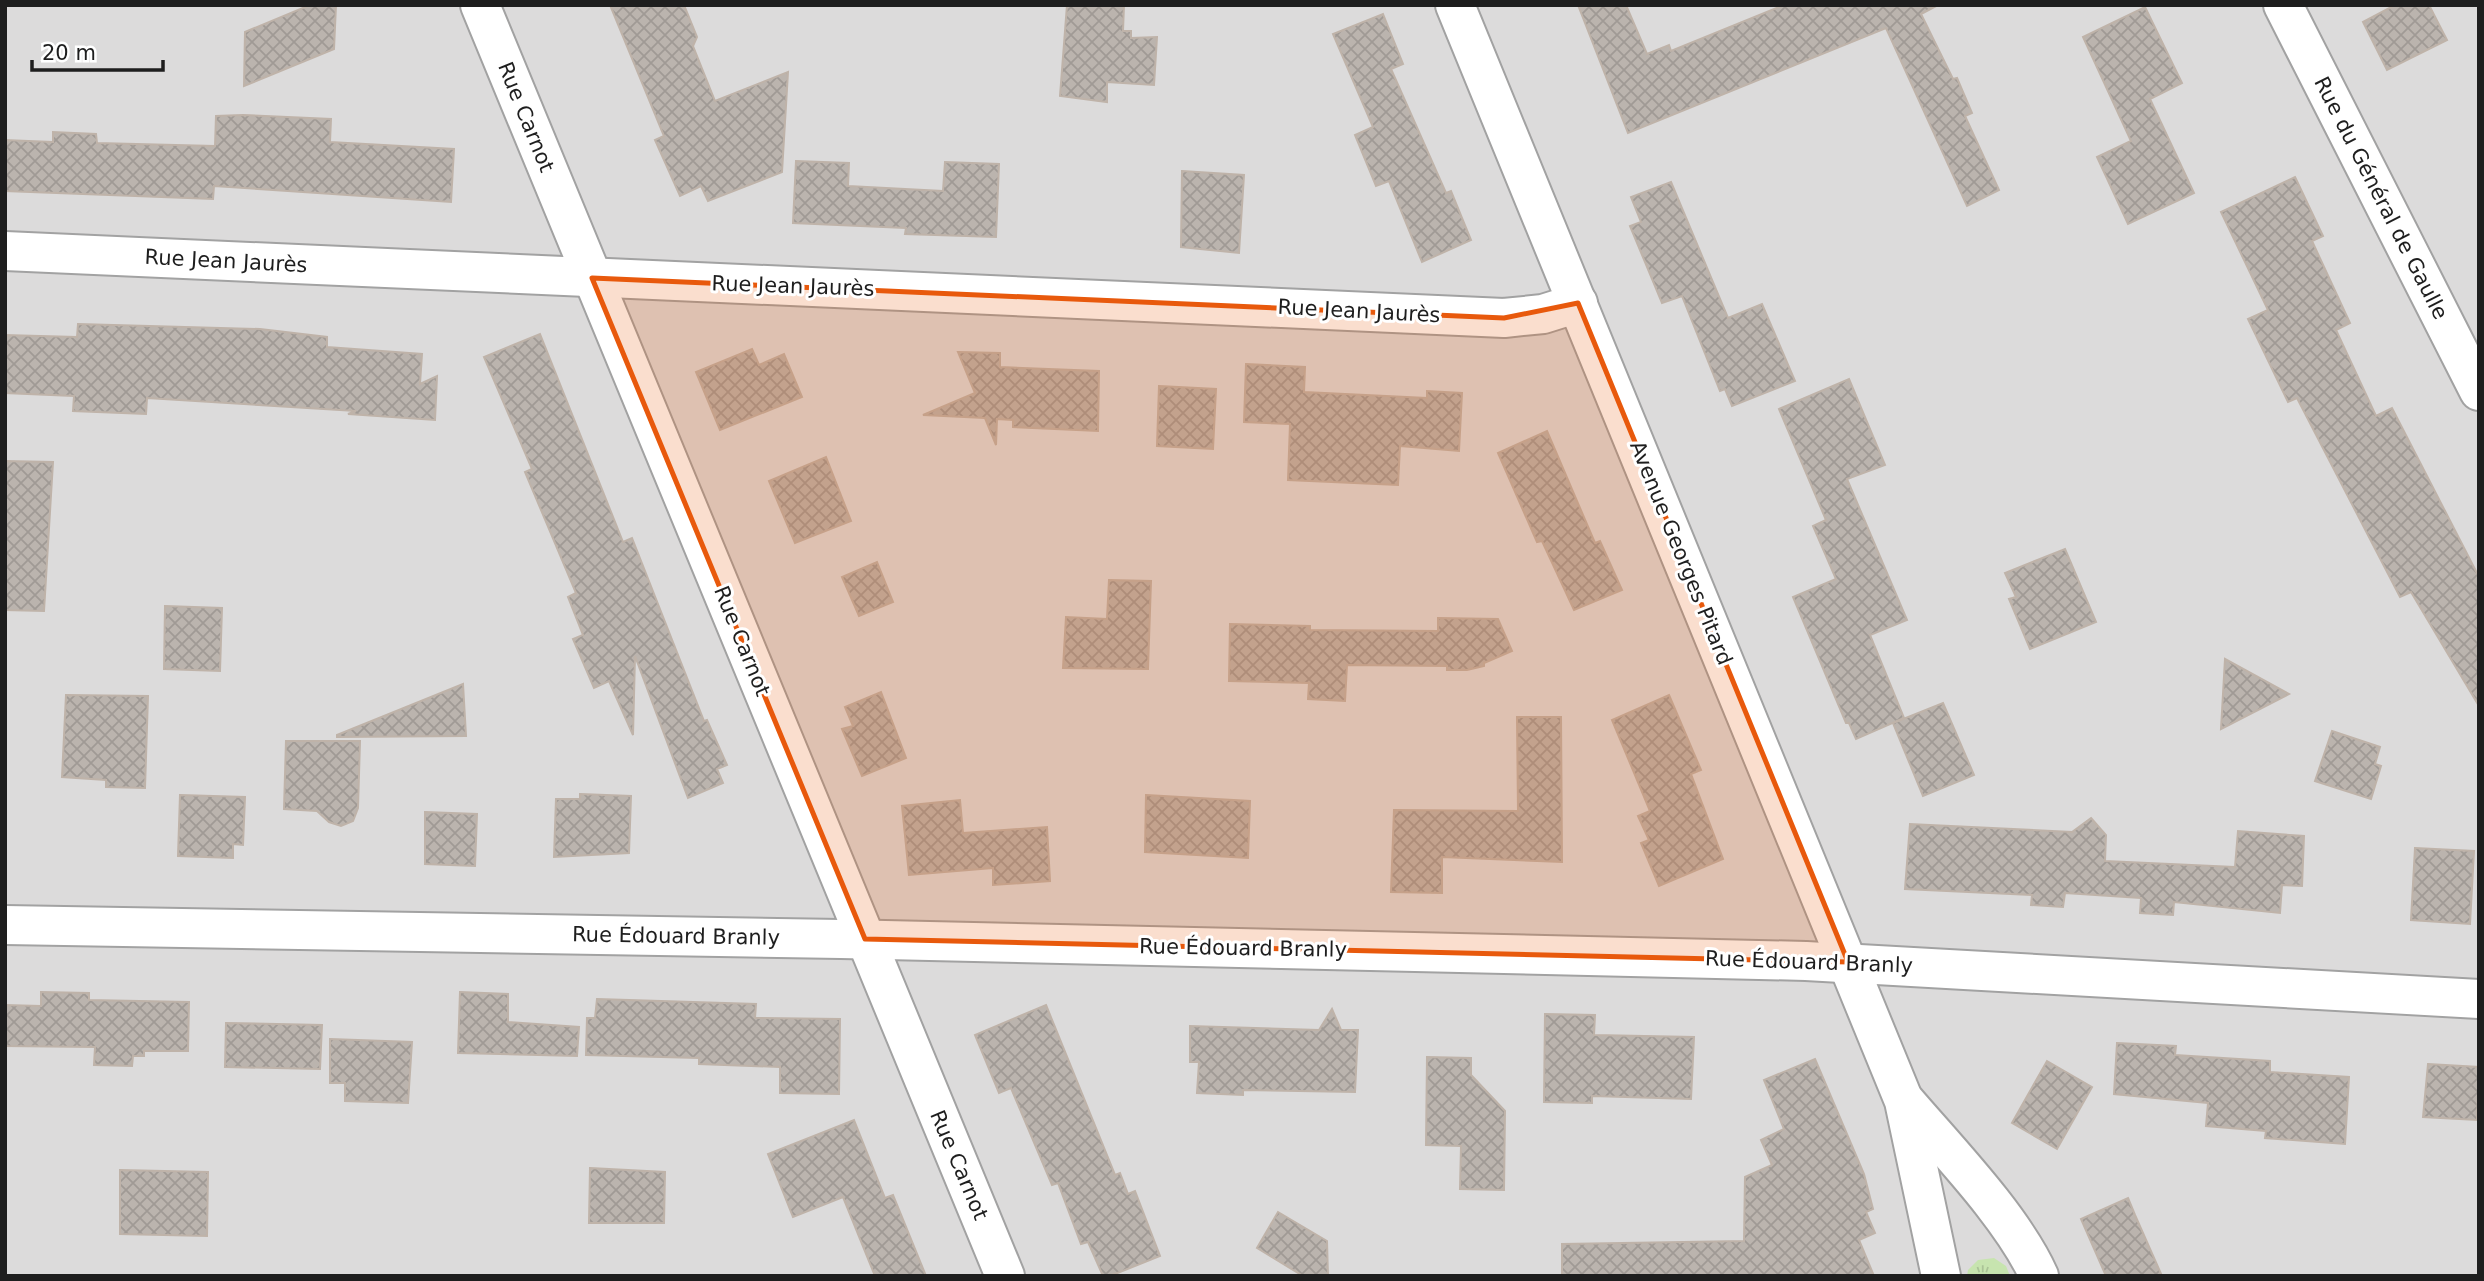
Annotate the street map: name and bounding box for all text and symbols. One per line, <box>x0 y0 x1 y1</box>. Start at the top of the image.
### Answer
scale bar <box>32 28 163 72</box>
text: 20 m <box>42 41 96 65</box>
street label: Rue Carnot <box>493 58 559 176</box>
street label: Rue du Général de Gaulle <box>2309 73 2453 323</box>
street label: Rue Jean Jaurès <box>144 245 308 277</box>
street label: Rue Jean Jaurès <box>711 271 875 301</box>
street label: Rue Jean Jaurès <box>1277 295 1441 327</box>
street label: Avenue Georges Pitard <box>1625 437 1737 669</box>
street label: Rue Carnot <box>709 582 775 700</box>
street label: Rue Édouard Branly <box>572 921 780 950</box>
street label: Rue Édouard Branly <box>1139 933 1347 962</box>
street label: Rue Édouard Branly <box>1705 945 1913 978</box>
street label: Rue Carnot <box>925 1107 993 1223</box>

